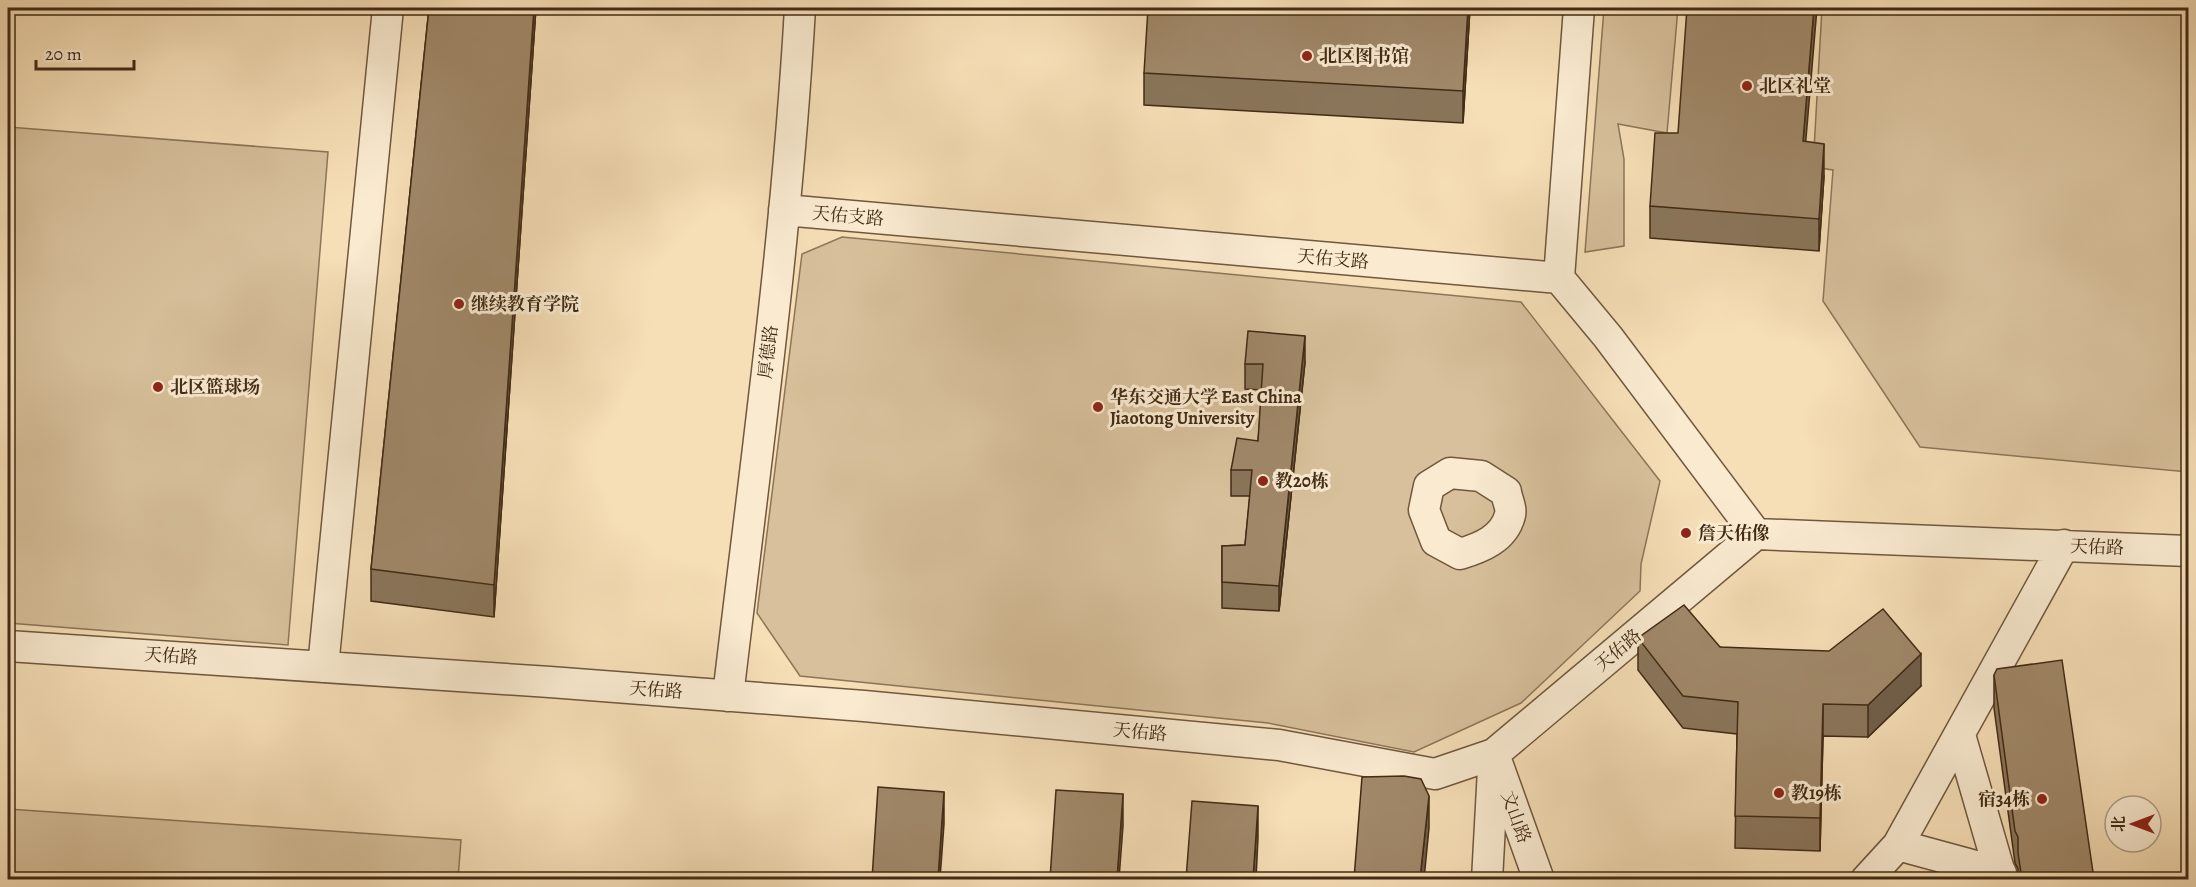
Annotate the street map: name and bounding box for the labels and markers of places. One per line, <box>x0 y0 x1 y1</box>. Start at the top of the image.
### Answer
place label: 北区图书馆 <box>1319 44 1409 68</box>
marker: 北区图书馆 <box>1300 49 1314 63</box>
place label: 北区礼堂 <box>1759 74 1831 98</box>
marker: 北区礼堂 <box>1740 79 1754 93</box>
place label: 继续教育学院 <box>471 292 579 316</box>
marker: 继续教育学院 <box>452 297 466 311</box>
place label: 北区篮球场 <box>170 375 260 399</box>
marker: 北区篮球场 <box>151 380 165 394</box>
place label: 华东交通大学 East China Jiaotong University <box>1110 385 1302 430</box>
marker: 华东交通大学 East China Jiaotong University <box>1091 400 1105 414</box>
place label: 教20栋 <box>1275 469 1329 493</box>
marker: 教20栋 <box>1256 474 1270 488</box>
place label: 詹天佑像 <box>1698 521 1770 545</box>
marker: 詹天佑像 <box>1679 526 1693 540</box>
place label: 教19栋 <box>1791 781 1842 805</box>
marker: 教19栋 <box>1772 786 1786 800</box>
place label: 宿34栋 <box>1978 787 2030 811</box>
marker: 宿34栋 <box>2035 792 2049 806</box>

